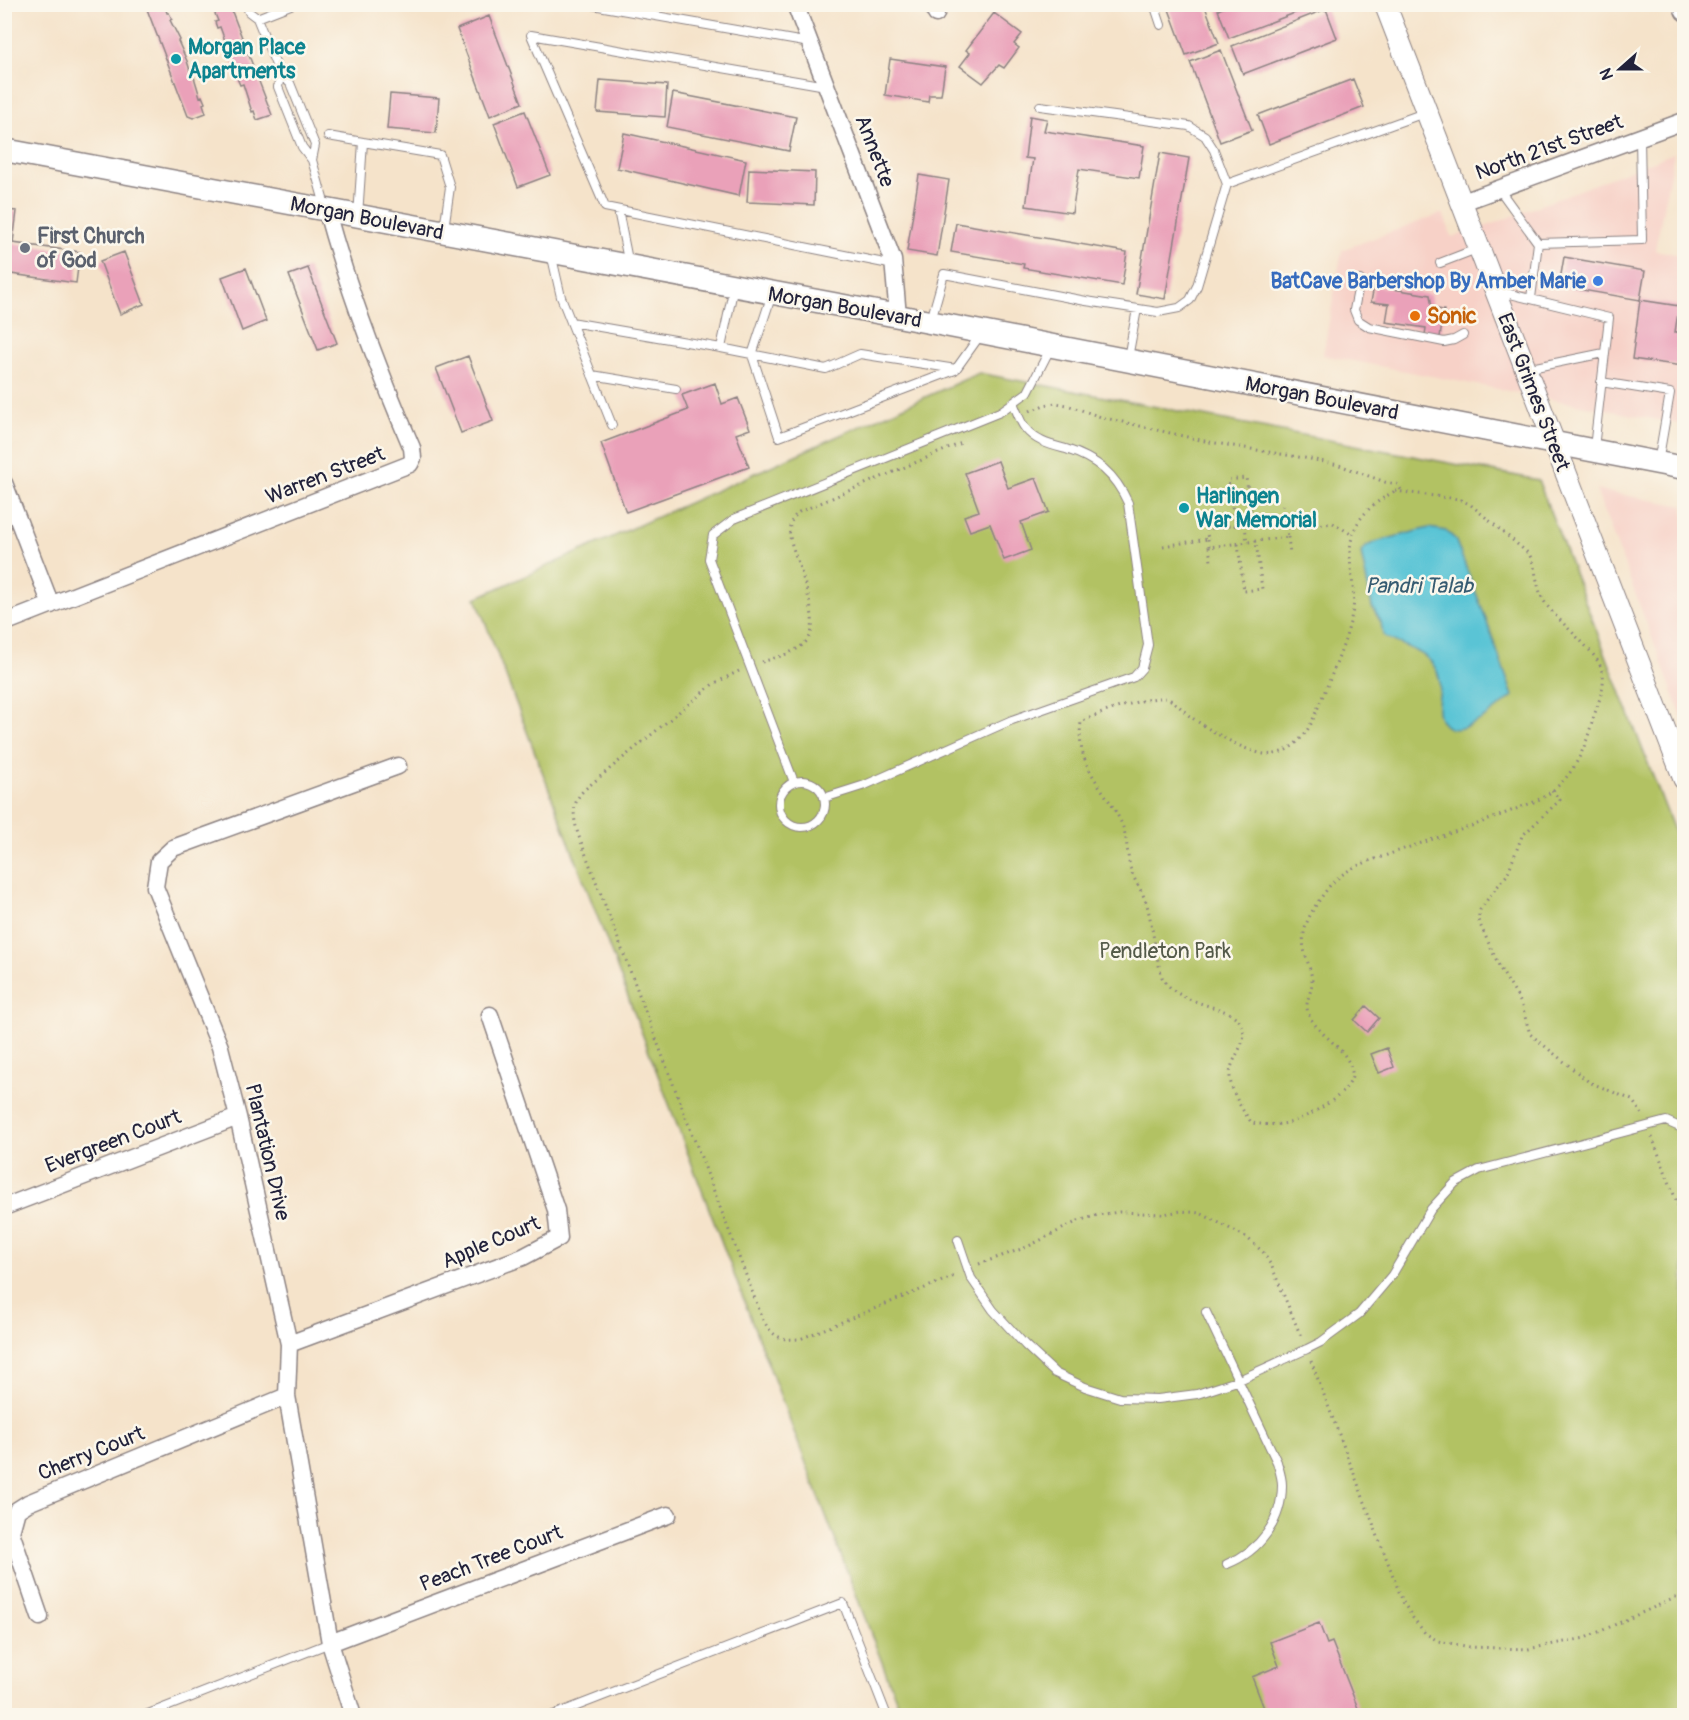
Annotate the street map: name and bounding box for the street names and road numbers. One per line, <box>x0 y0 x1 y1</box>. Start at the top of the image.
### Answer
street label: North 21st Street <box>1472 108 1627 187</box>
street label: Annette <box>848 111 901 192</box>
street label: Morgan Boulevard <box>288 190 446 247</box>
street label: Morgan Boulevard <box>766 281 924 334</box>
street label: East Grimes Street <box>1491 309 1576 476</box>
street label: Morgan Boulevard <box>1243 370 1401 427</box>
street label: Warren Street <box>262 440 389 511</box>
street label: Plantation Drive <box>239 1081 297 1224</box>
street label: Evergreen Court <box>41 1103 185 1180</box>
street label: Apple Court <box>438 1209 545 1275</box>
street label: Cherry Court <box>34 1420 149 1487</box>
street label: Peach Tree Court <box>416 1519 567 1598</box>

